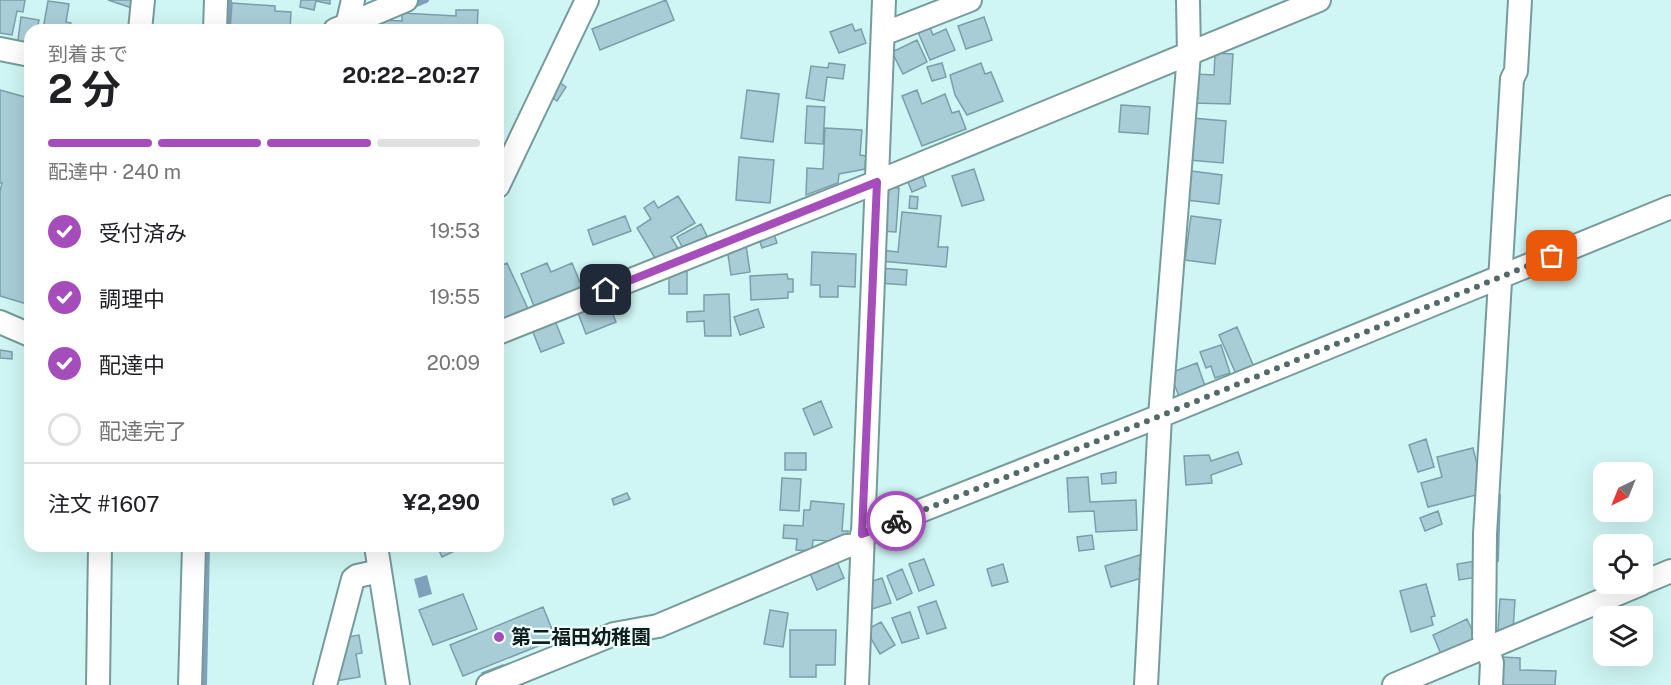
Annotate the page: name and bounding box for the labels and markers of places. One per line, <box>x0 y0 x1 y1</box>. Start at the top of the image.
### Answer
pin <box>1526 230 1577 281</box>
pin <box>580 264 631 315</box>
place label: 第二福田幼稚園 <box>511 625 651 649</box>
marker: 第二福田幼稚園 <box>492 630 506 644</box>

